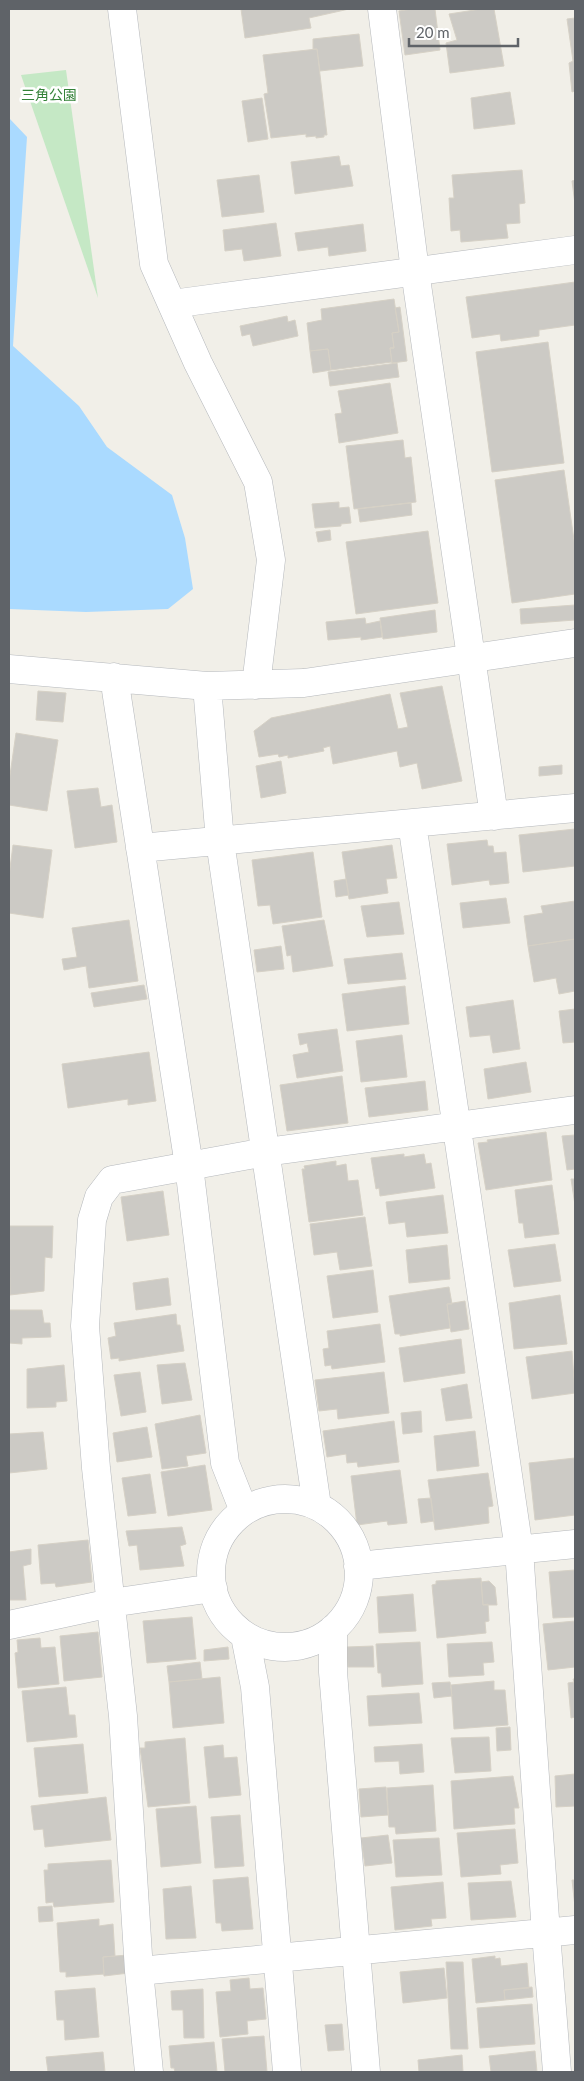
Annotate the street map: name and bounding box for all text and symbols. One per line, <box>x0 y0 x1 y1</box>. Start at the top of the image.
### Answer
scale bar <box>409 15 518 47</box>
text: 20 m <box>416 23 450 41</box>
park label: 三角公園 <box>21 86 77 103</box>

